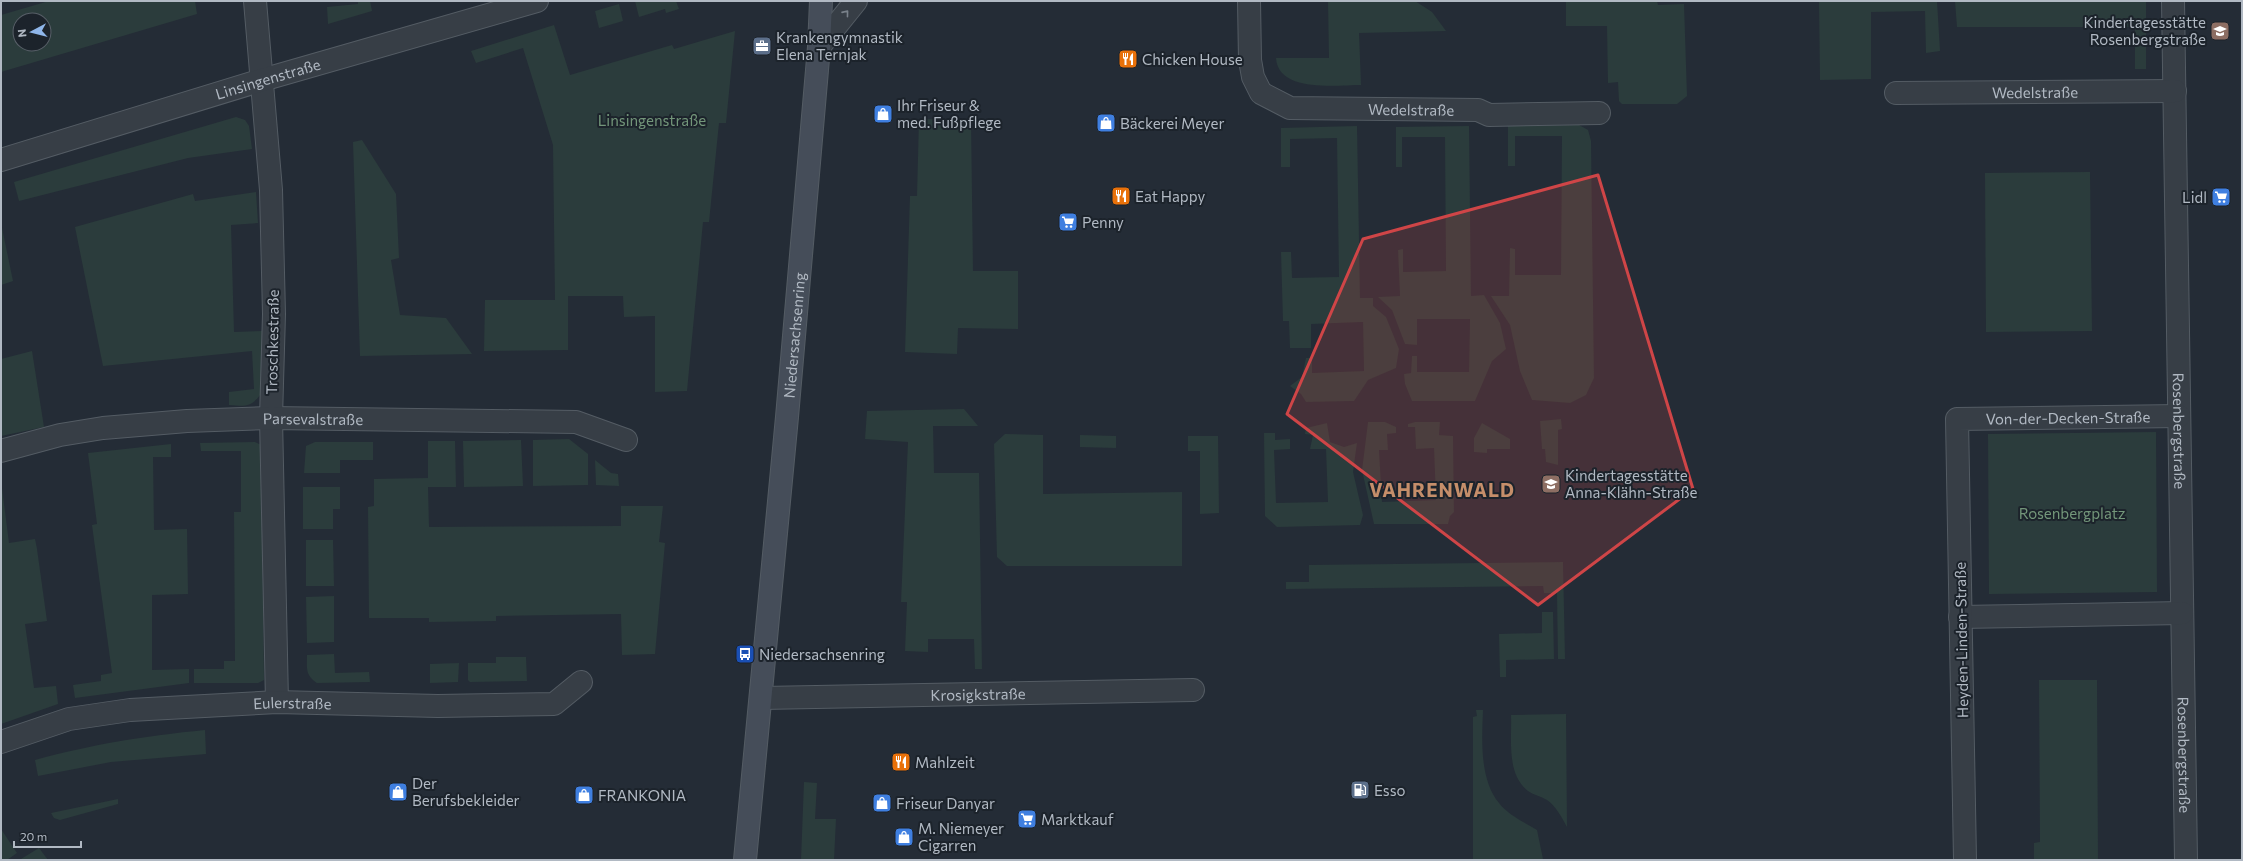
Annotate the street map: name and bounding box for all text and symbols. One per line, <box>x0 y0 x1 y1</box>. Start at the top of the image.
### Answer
one-way arrow <box>842 11 849 18</box>
north arrow <box>12 12 52 52</box>
place label: Kindertagesstätte Rosenbergstraße <box>2083 13 2206 48</box>
school or university icon: Kindertagesstätte Rosenbergstraße <box>2209 20 2231 42</box>
text: N <box>15 28 29 38</box>
place label: Krankengymnastik Elena Ternjak <box>776 28 903 63</box>
office icon: Krankengymnastik Elena Ternjak <box>751 35 773 57</box>
restaurant icon: Chicken House <box>1117 48 1139 70</box>
place label: Chicken House <box>1142 50 1243 68</box>
street label: Linsingenstraße <box>213 55 323 103</box>
street label: Wedelstraße <box>1992 83 2078 101</box>
place label: Ihr Friseur & med. Fußpflege <box>897 96 1001 131</box>
street label: Wedelstraße <box>1368 100 1454 119</box>
shop icon: Ihr Friseur & med. Fußpflege <box>872 103 894 125</box>
park label: Linsingenstraße <box>598 111 706 129</box>
shop icon: Bäckerei Meyer <box>1095 112 1117 134</box>
place label: Bäckerei Meyer <box>1120 114 1224 132</box>
restaurant icon: Eat Happy <box>1110 185 1132 207</box>
supermarket icon: Lidl <box>2210 186 2232 208</box>
place label: Eat Happy <box>1135 187 1205 205</box>
place label: Lidl <box>2182 188 2207 206</box>
supermarket icon: Penny <box>1057 211 1079 233</box>
place label: Penny <box>1082 213 1124 231</box>
street label: Niedersachsenring <box>780 272 808 399</box>
street label: Troschkestraße <box>262 289 282 395</box>
street label: Rosenbergstraße <box>2170 373 2189 489</box>
street label: Von-der-Decken-Straße <box>1985 407 2150 428</box>
street label: Parsevalstraße <box>262 409 363 428</box>
place label: Kindertagesstätte Anna-Klähn-Straße <box>1565 466 1697 501</box>
school or university icon: Kindertagesstätte Anna-Klähn-Straße <box>1540 473 1562 495</box>
district label: VAHRENWALD <box>1369 478 1515 501</box>
park label: Rosenbergplatz <box>2019 504 2125 522</box>
street label: Heyden-Linden-Straße <box>1951 562 1971 718</box>
bus stop icon: Niedersachsenring <box>734 643 756 665</box>
place label: Niedersachsenring <box>759 645 885 663</box>
street label: Krosigkstraße <box>930 684 1026 704</box>
street label: Eulerstraße <box>253 693 332 712</box>
street label: Rosenbergstraße <box>2175 697 2194 813</box>
restaurant icon: Mahlzeit <box>890 751 912 773</box>
place label: Mahlzeit <box>915 753 975 771</box>
place label: Der Berufsbekleider <box>412 774 520 809</box>
fuel station icon: Esso <box>1349 779 1371 801</box>
shop icon: Der Berufsbekleider <box>387 781 409 803</box>
place label: Esso <box>1374 781 1405 799</box>
shop icon: FRANKONIA <box>573 784 595 806</box>
place label: FRANKONIA <box>598 786 686 804</box>
shop icon: Friseur Danyar <box>871 792 893 814</box>
place label: Friseur Danyar <box>896 794 995 812</box>
supermarket icon: Marktkauf <box>1016 808 1038 830</box>
place label: Marktkauf <box>1041 810 1114 828</box>
place label: M. Niemeyer Cigarren <box>918 819 1004 854</box>
scale bar <box>14 823 81 849</box>
shop icon: M. Niemeyer Cigarren <box>893 826 915 848</box>
text: 20 m <box>20 829 47 843</box>

